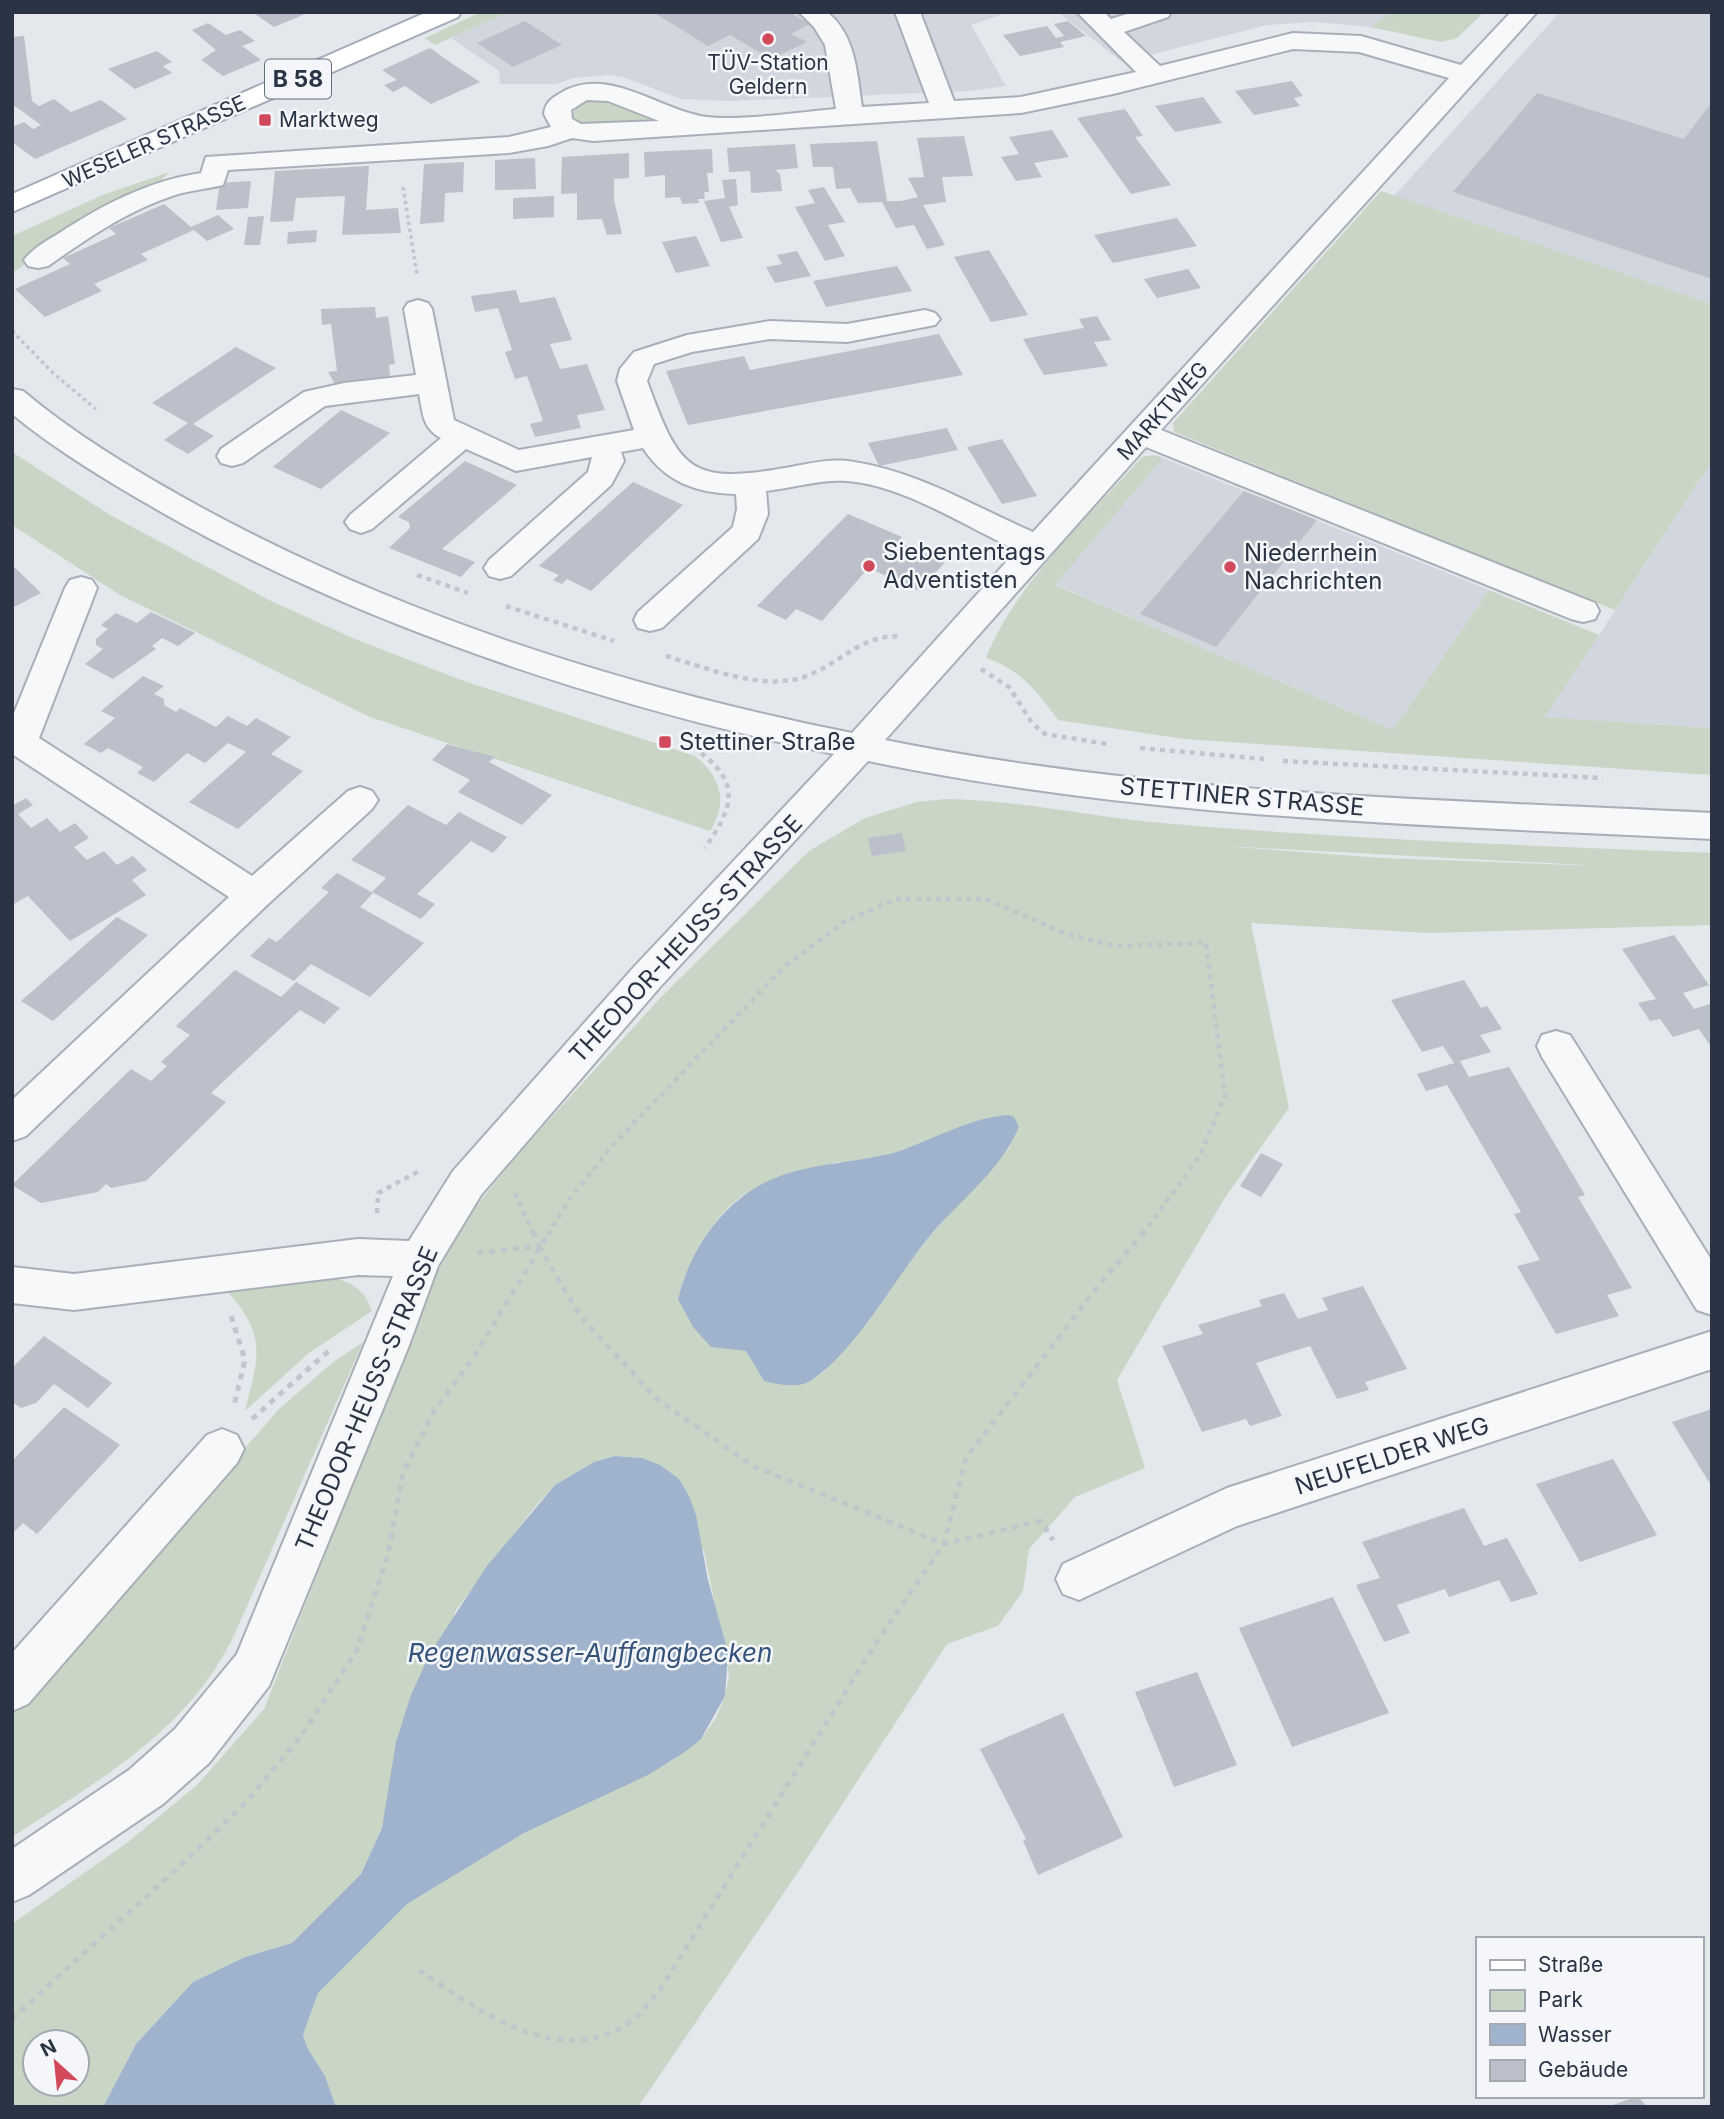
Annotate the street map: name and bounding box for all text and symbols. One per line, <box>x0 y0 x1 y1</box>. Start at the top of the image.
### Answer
marker: TÜV-Station Geldern <box>760 31 776 47</box>
place label: TÜV-Station Geldern <box>707 49 829 99</box>
road number: B 58 <box>265 60 331 99</box>
street label: WESELER STRASSE <box>58 90 249 193</box>
place label: Marktweg <box>279 107 379 132</box>
marker: Marktweg <box>257 112 273 128</box>
street label: MARKTWEG <box>1112 356 1213 465</box>
place label: Siebententags Adventisten <box>883 537 1046 594</box>
place label: Niederrhein Nachrichten <box>1244 538 1382 595</box>
marker: Siebententags Adventisten <box>861 558 877 574</box>
marker: Niederrhein Nachrichten <box>1222 559 1238 575</box>
place label: Stettiner Straße <box>679 727 855 756</box>
marker: Stettiner Straße <box>657 734 673 750</box>
street label: STETTINER STRASSE <box>1118 771 1366 822</box>
street label: THEODOR-HEUSS-STRASSE <box>563 809 808 1069</box>
street label: THEODOR-HEUSS-STRASSE <box>289 1242 444 1556</box>
street label: NEUFELDER WEG <box>1291 1410 1493 1501</box>
water label: Regenwasser-Auffangbecken <box>408 1637 772 1668</box>
legend <box>1476 1937 1703 2098</box>
text: Straße <box>1538 1952 1603 1977</box>
text: Park <box>1538 1987 1583 2012</box>
text: Wasser <box>1538 2022 1612 2047</box>
north arrow <box>21 2028 91 2098</box>
text: N <box>37 2035 60 2062</box>
text: Gebäude <box>1538 2057 1628 2082</box>

